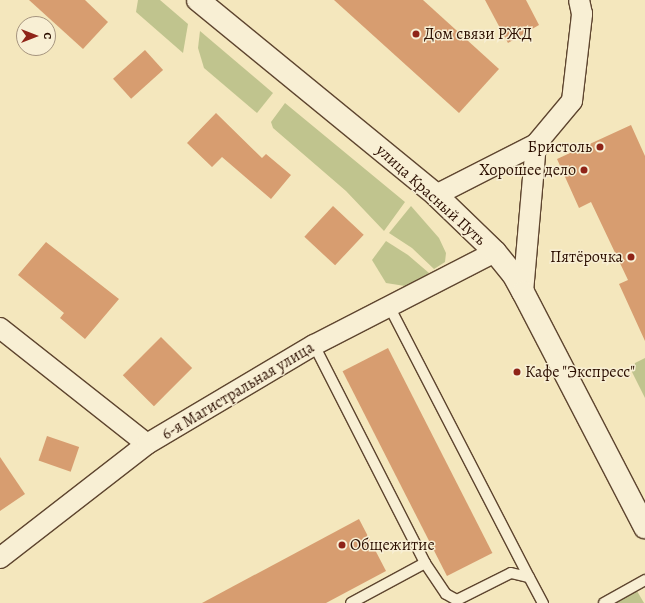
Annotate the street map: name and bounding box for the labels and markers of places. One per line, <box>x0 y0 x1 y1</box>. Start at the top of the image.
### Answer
place label: Дом связи РЖД <box>424 24 532 44</box>
marker: Дом связи РЖД <box>411 29 421 39</box>
place label: Бристоль <box>528 137 592 157</box>
marker: Бристоль <box>595 142 605 152</box>
place label: Хорошее дело <box>479 160 576 180</box>
marker: Хорошее дело <box>579 165 589 175</box>
place label: Пятёрочка <box>550 247 623 267</box>
marker: Пятёрочка <box>626 252 636 262</box>
place label: Кафе "Экспресс" <box>525 362 635 382</box>
marker: Кафе "Экспресс" <box>512 367 522 377</box>
place label: Общежитие <box>350 535 435 555</box>
marker: Общежитие <box>337 540 347 550</box>

